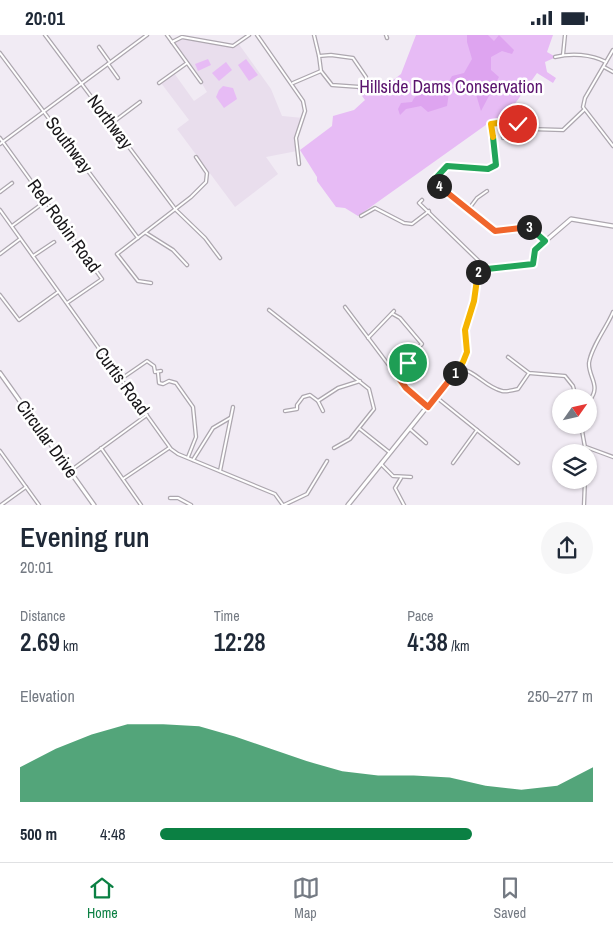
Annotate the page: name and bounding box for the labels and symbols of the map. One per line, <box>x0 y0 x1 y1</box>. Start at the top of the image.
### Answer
park label: Hillside Dams Conservation <box>359 74 543 99</box>
street label: Northway <box>82 89 140 155</box>
pin <box>497 103 539 145</box>
street label: Southway <box>40 111 99 179</box>
pin: 4 <box>426 173 452 199</box>
street label: Red Robin Road <box>22 174 107 278</box>
pin: 3 <box>516 215 542 239</box>
pin: 2 <box>466 259 490 285</box>
street label: Curtis Road <box>89 342 156 420</box>
pin <box>387 342 429 384</box>
pin: 1 <box>442 361 468 385</box>
north arrow <box>552 389 598 434</box>
street label: Circular Drive <box>11 395 84 483</box>

